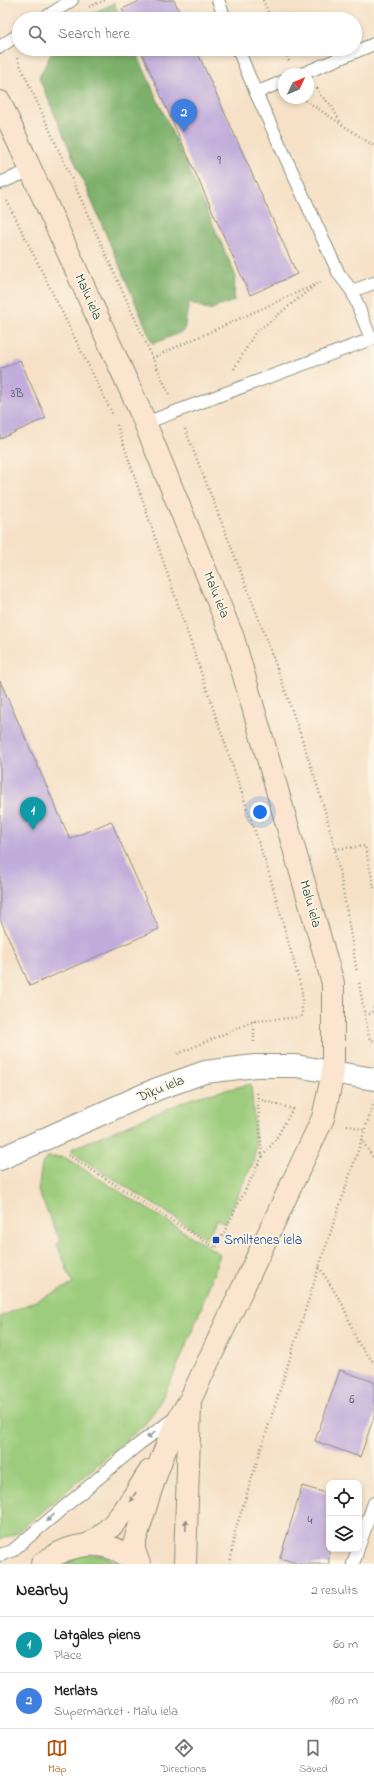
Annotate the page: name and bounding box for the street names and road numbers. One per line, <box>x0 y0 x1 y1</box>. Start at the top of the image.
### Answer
street label: Malu iela <box>69 271 107 323</box>
street label: Malu iela <box>197 569 235 621</box>
street label: Malu iela <box>293 878 327 930</box>
street label: Dīķu iela <box>133 1070 188 1108</box>

